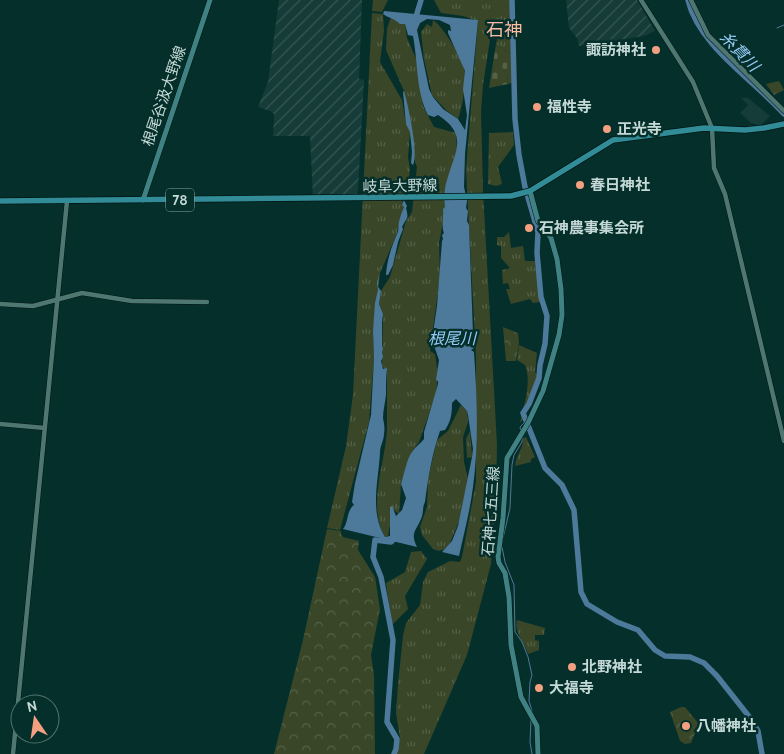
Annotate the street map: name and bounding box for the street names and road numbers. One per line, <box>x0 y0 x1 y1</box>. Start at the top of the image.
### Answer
street label: 根尾谷汲大野線 <box>138 43 190 149</box>
street label: 岐阜大野線 <box>362 176 438 196</box>
road number: 78 <box>166 188 194 212</box>
street label: 石神七五三線 <box>479 465 503 557</box>

